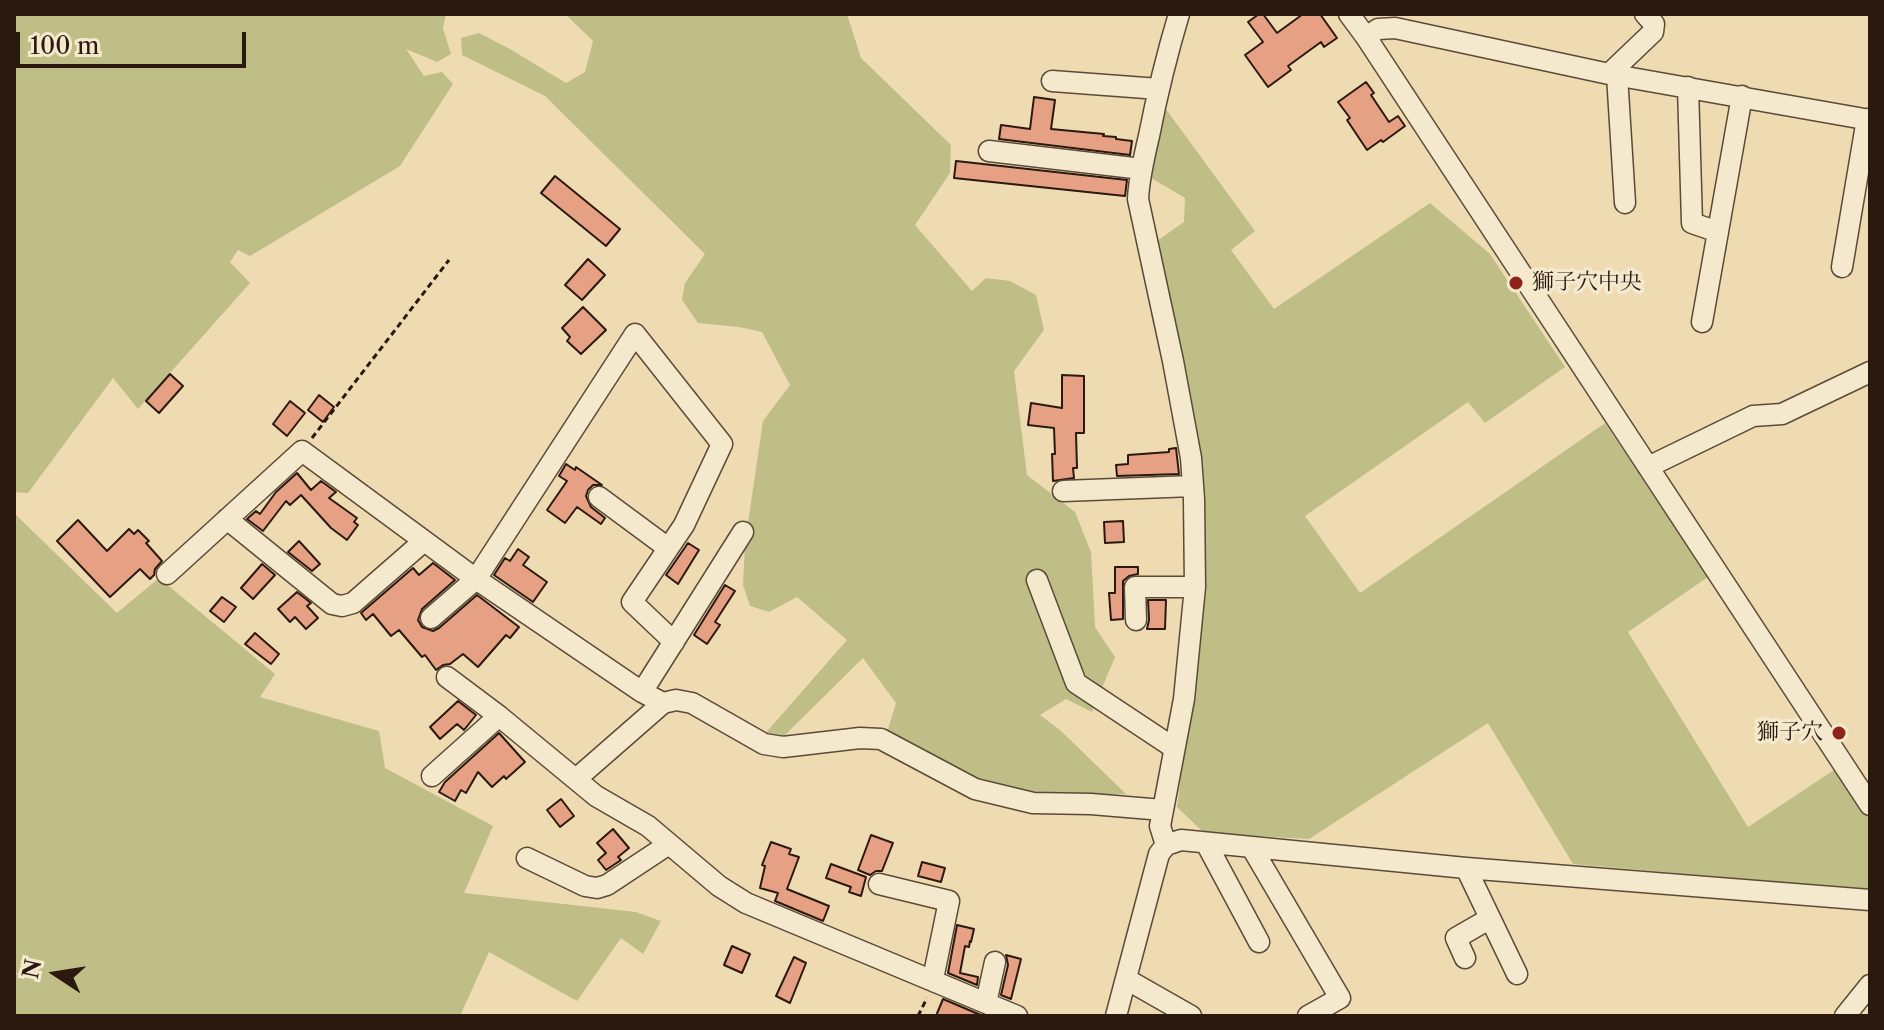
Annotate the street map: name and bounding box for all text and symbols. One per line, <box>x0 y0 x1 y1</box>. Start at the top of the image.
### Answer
scale bar <box>20 16 250 66</box>
text: 100 m <box>30 31 99 60</box>
place label: 獅子穴中央 <box>1532 270 1642 296</box>
marker: 獅子穴中央 <box>1507 274 1525 292</box>
place label: 獅子穴 <box>1757 720 1823 746</box>
marker: 獅子穴 <box>1830 724 1848 742</box>
north arrow <box>16 934 96 1014</box>
text: N <box>17 957 47 981</box>

